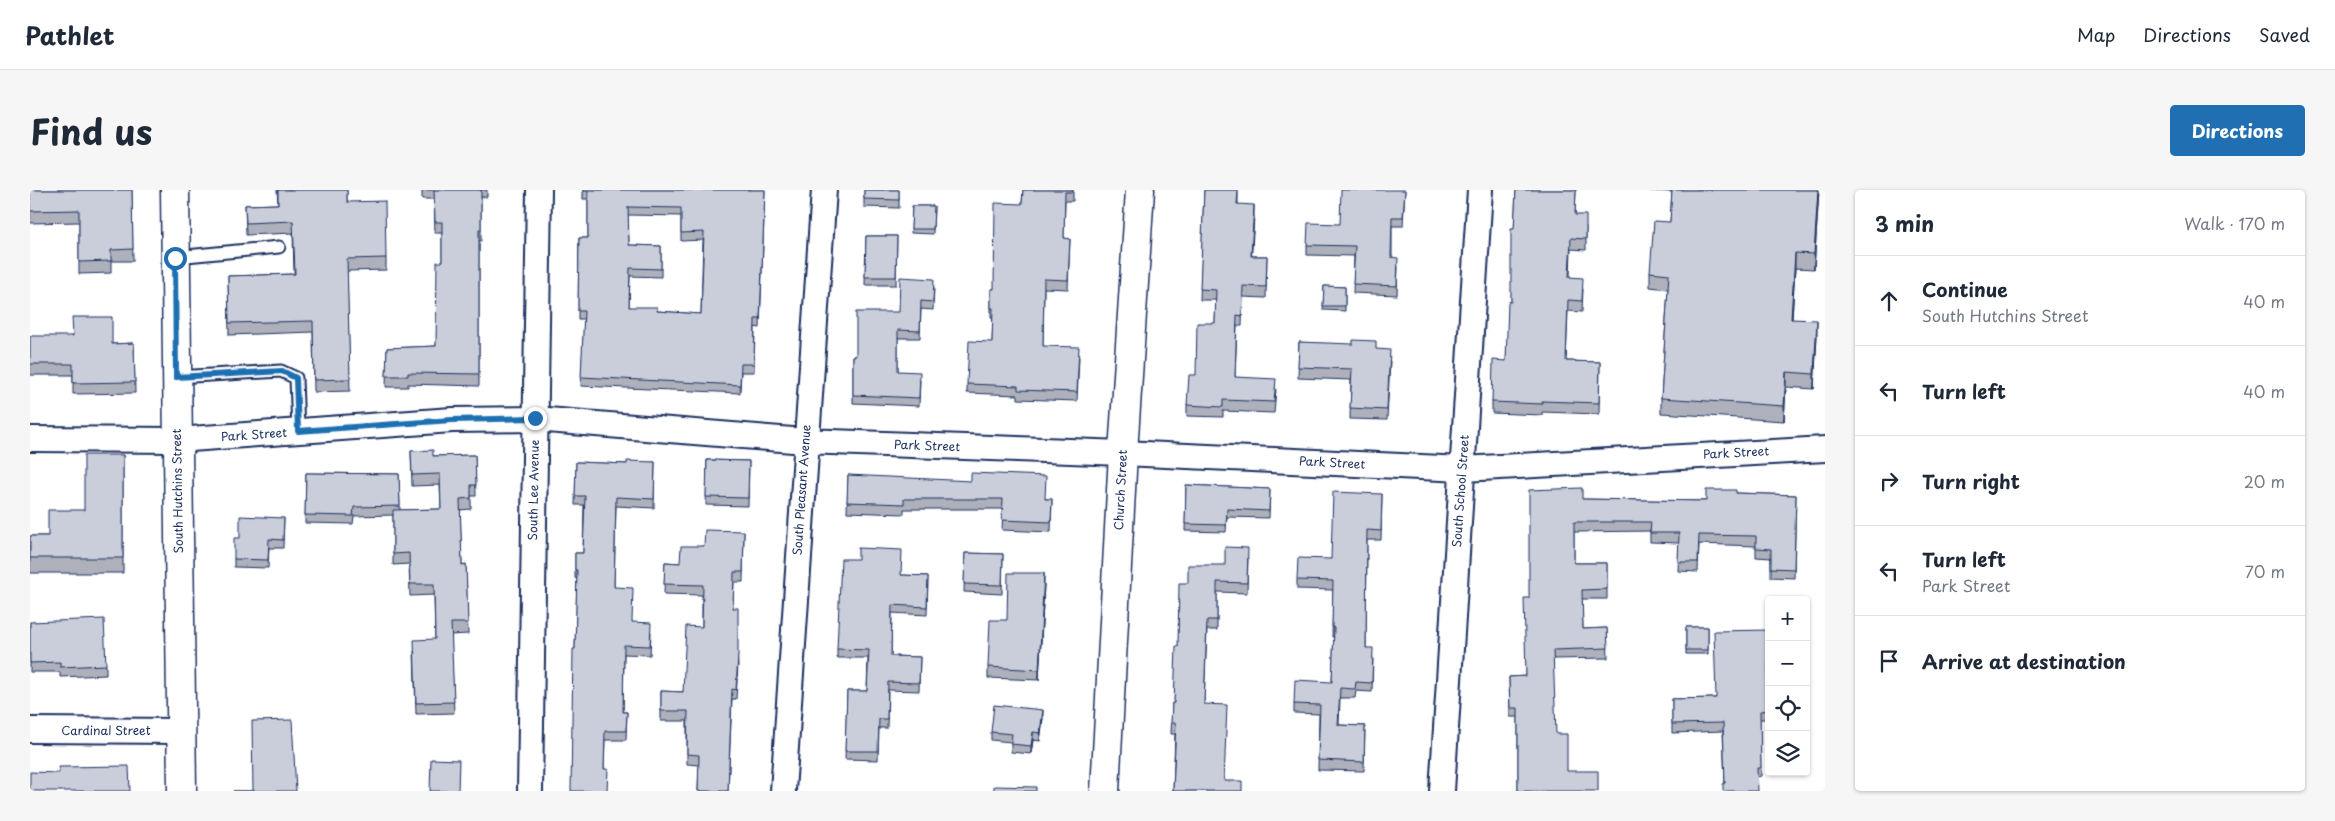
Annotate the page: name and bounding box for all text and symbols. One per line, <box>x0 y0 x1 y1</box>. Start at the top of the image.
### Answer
text: Pathlet <box>25 17 115 53</box>
text: Map <box>2077 21 2115 48</box>
text: Directions <box>2143 21 2231 48</box>
text: Saved <box>2259 21 2310 48</box>
text: Find us <box>30 104 152 157</box>
button: Directions <box>2170 105 2305 156</box>
text: 3 min <box>1875 207 1934 239</box>
text: Walk · 170 m <box>2184 211 2285 235</box>
route start <box>164 247 187 270</box>
text: Continue <box>1922 275 2008 303</box>
icon: ahead <box>1875 287 1903 315</box>
text: 40 m <box>2243 289 2285 313</box>
text: South Hutchins Street <box>1922 303 2088 327</box>
icon: left <box>1875 377 1903 405</box>
text: Turn left <box>1922 377 2006 405</box>
text: 40 m <box>2243 379 2285 403</box>
route end <box>524 407 547 430</box>
street label: Park Street <box>220 423 288 445</box>
street label: South Pleasant Avenue <box>787 424 815 556</box>
street label: South Hutchins Street <box>167 428 187 554</box>
street label: South School Street <box>1447 434 1473 548</box>
street label: Park Street <box>894 435 961 455</box>
street label: South Lee Avenue <box>523 439 543 540</box>
street label: Park Street <box>1702 441 1770 463</box>
street label: Church Street <box>1109 449 1131 531</box>
street label: Park Street <box>1299 451 1366 473</box>
icon: right <box>1875 467 1903 495</box>
text: Turn right <box>1922 467 2020 495</box>
text: 20 m <box>2244 469 2285 493</box>
text: Turn left <box>1922 545 2006 573</box>
icon: left <box>1875 557 1903 585</box>
text: 70 m <box>2245 559 2285 583</box>
text: Park Street <box>1922 573 2010 597</box>
map controls <box>1765 596 1810 776</box>
button: + <box>1765 596 1810 641</box>
button: − <box>1765 641 1810 686</box>
icon: arrive <box>1875 647 1903 675</box>
text: Arrive at destination <box>1922 647 2126 675</box>
button: locate <box>1765 686 1810 731</box>
street label: Cardinal Street <box>61 721 151 739</box>
button: layers <box>1765 731 1810 776</box>

